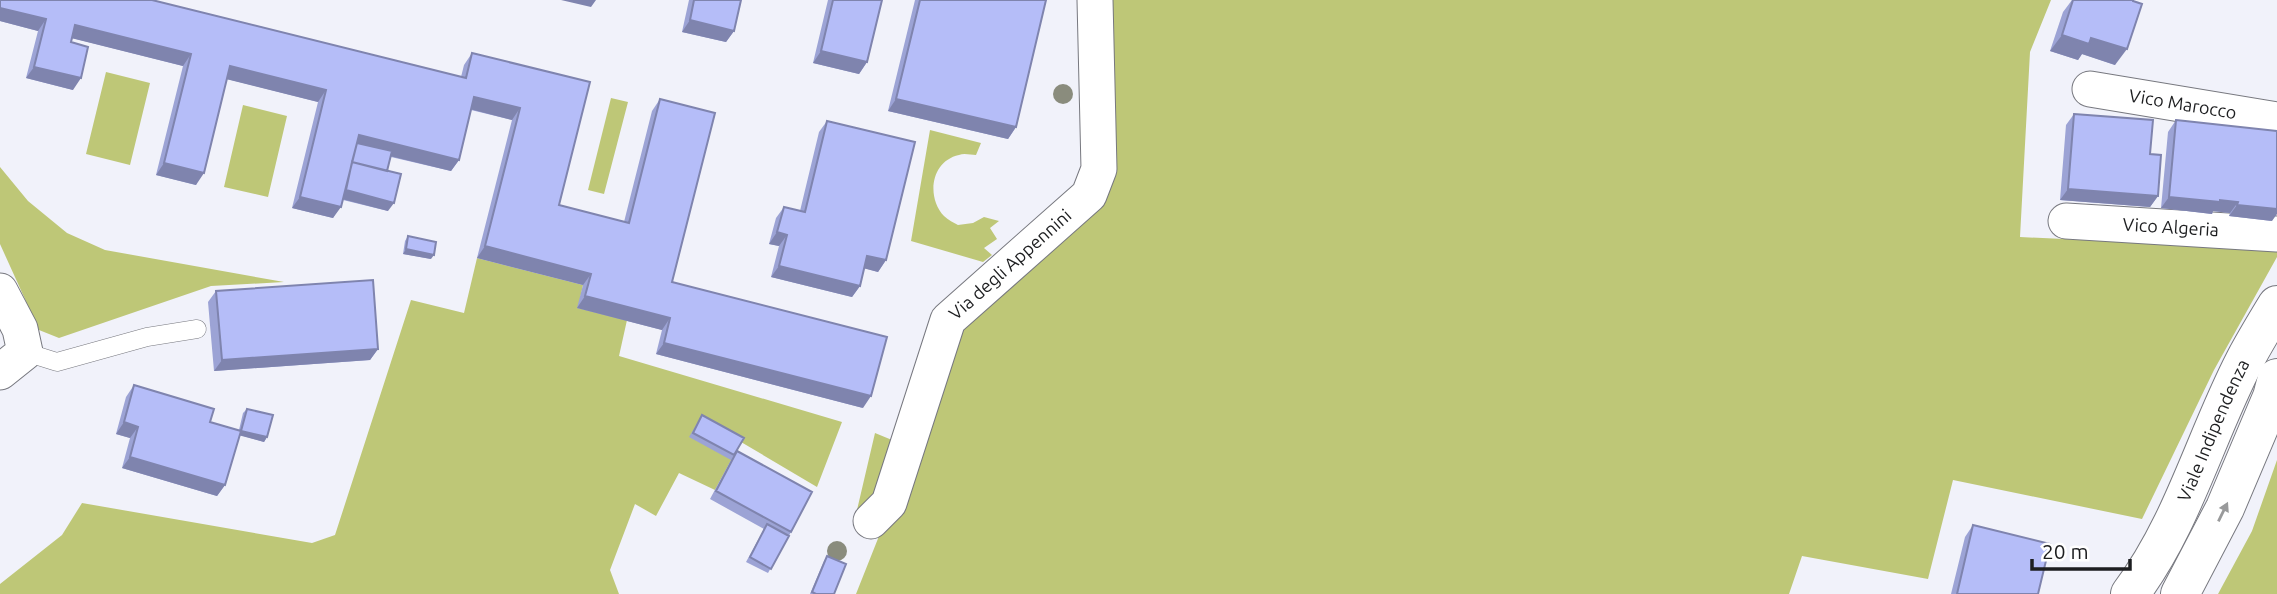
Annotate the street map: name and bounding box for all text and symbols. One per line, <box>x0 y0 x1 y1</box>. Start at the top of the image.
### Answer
street label: Vico Marocco <box>2128 85 2238 122</box>
street label: Via degli Appennini <box>945 205 1075 323</box>
street label: Vico Algeria <box>2122 214 2220 239</box>
street label: Viale Indipendenza <box>2173 356 2253 505</box>
one-way arrow <box>2217 502 2229 522</box>
scale bar <box>2032 528 2130 572</box>
text: 20 m <box>2042 539 2089 563</box>

